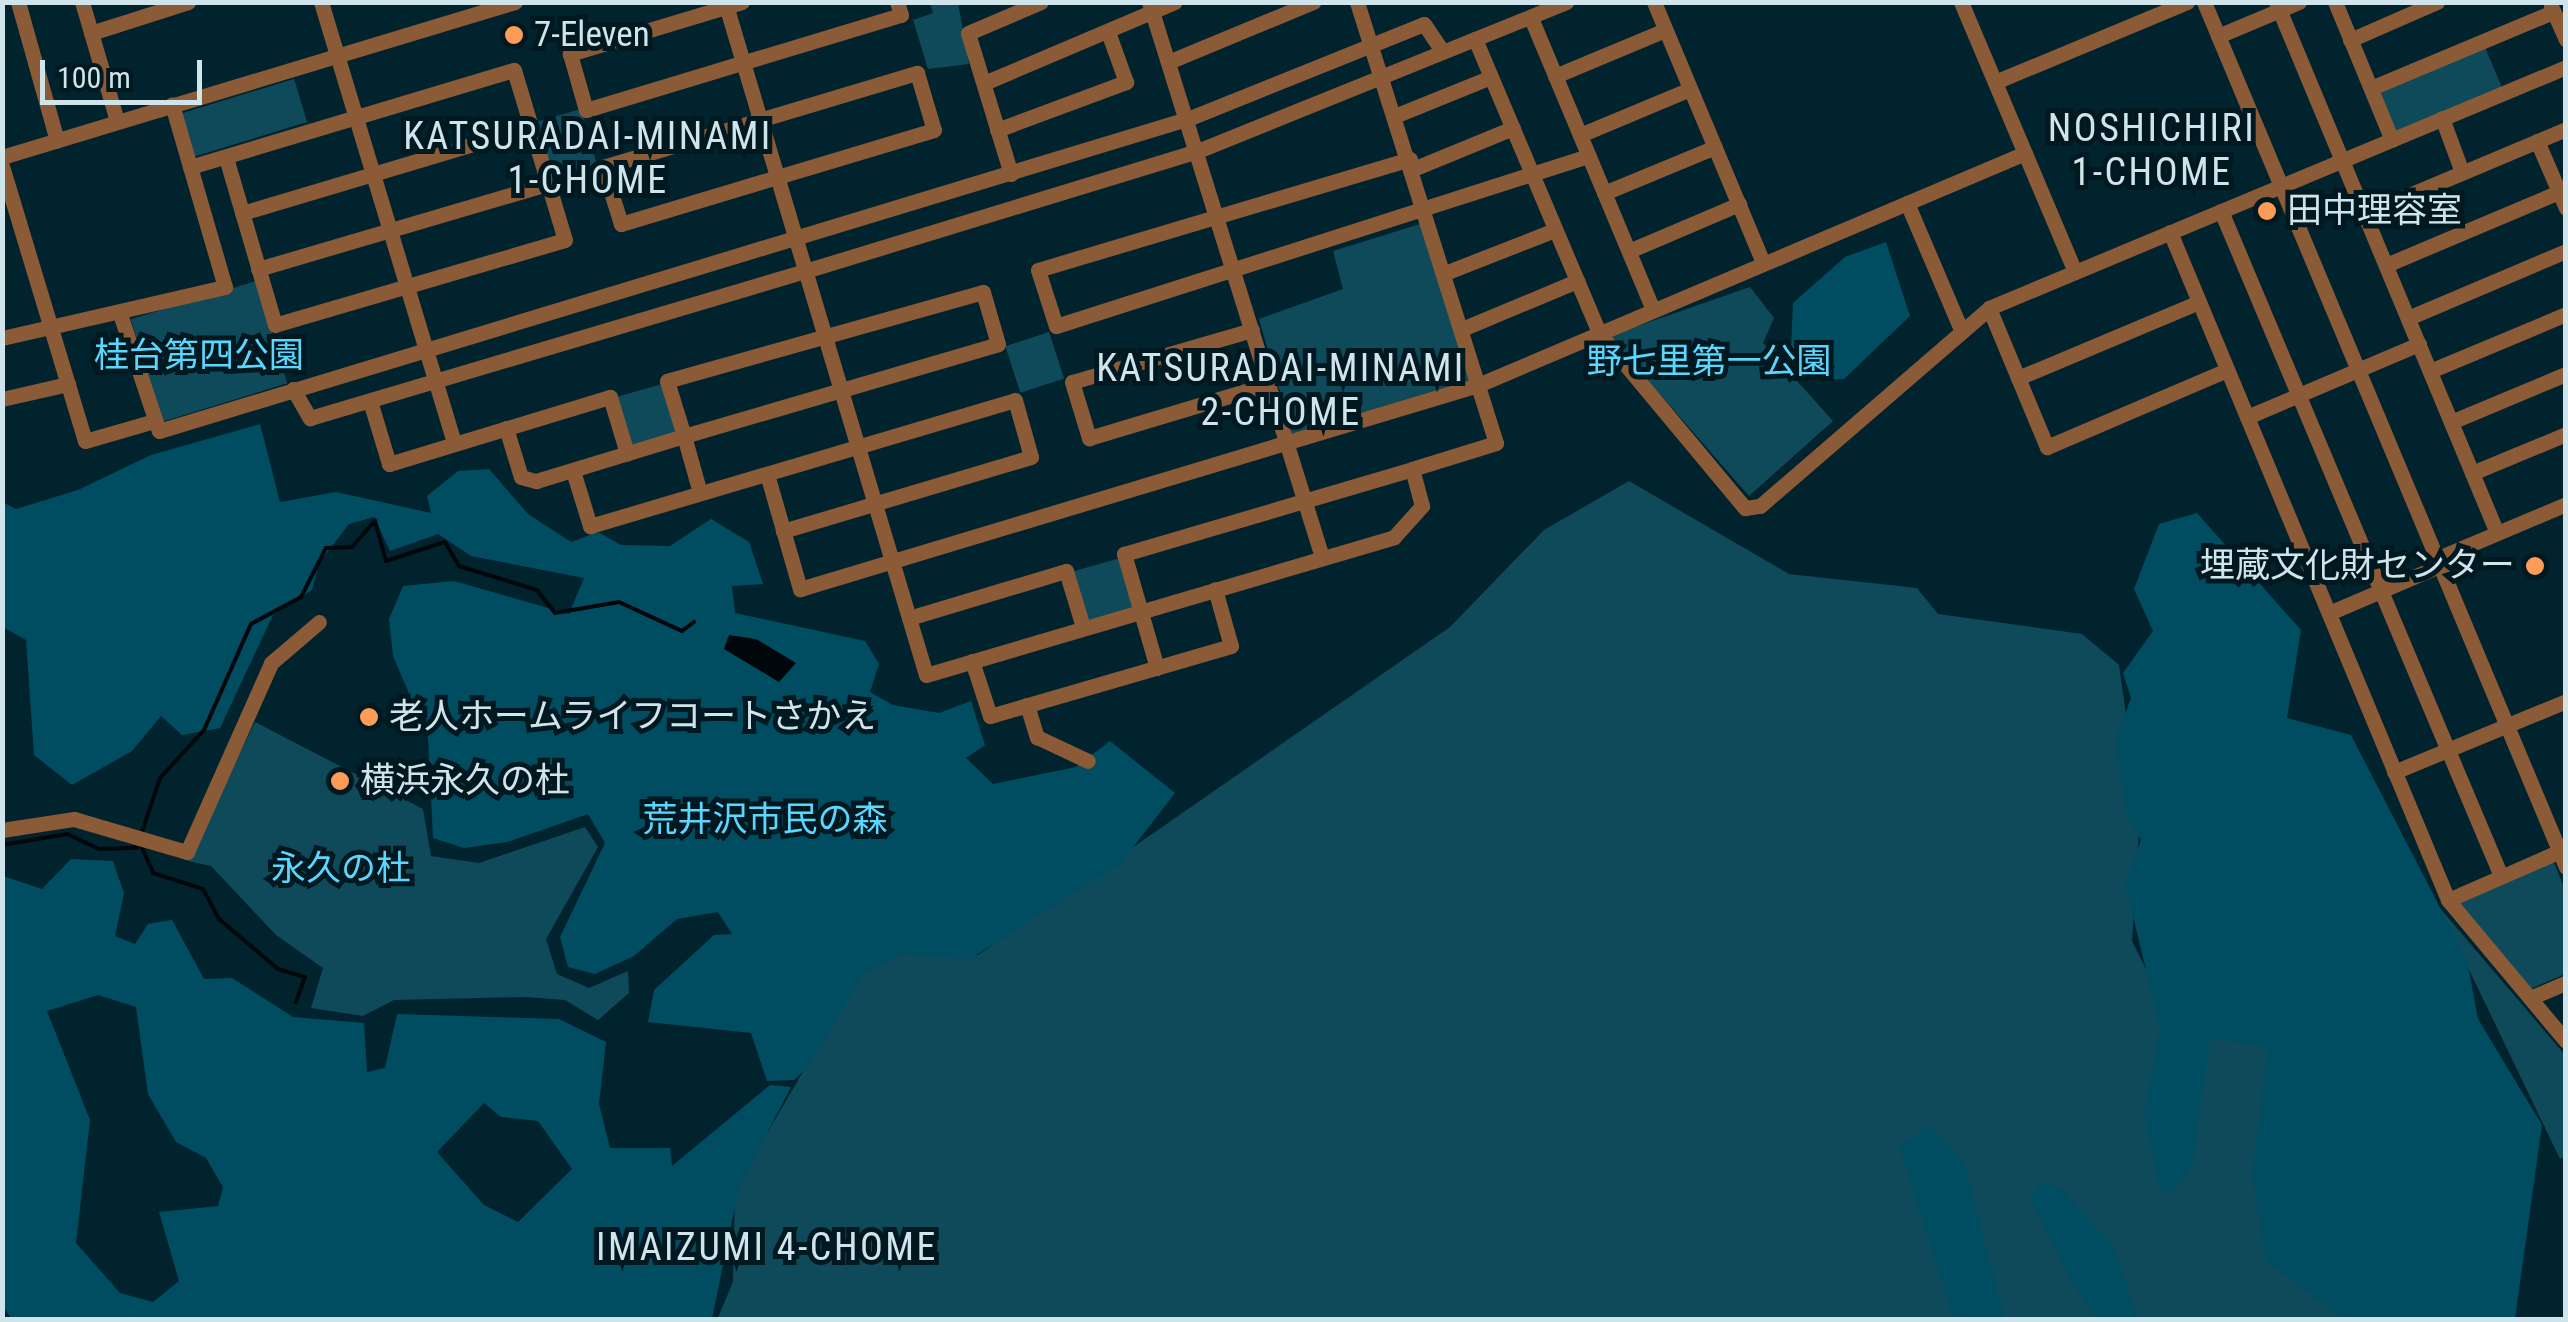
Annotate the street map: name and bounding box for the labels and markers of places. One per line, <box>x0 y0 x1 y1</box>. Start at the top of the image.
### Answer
place label: 7-Eleven <box>534 14 650 56</box>
marker: 7-Eleven <box>503 24 525 46</box>
place label: 田中理容室 <box>2287 190 2462 232</box>
marker: 田中理容室 <box>2256 200 2278 222</box>
place label: 埋蔵文化財センター <box>2200 545 2515 587</box>
marker: 埋蔵文化財センター <box>2524 555 2546 577</box>
place label: 老人ホームライフコートさかえ <box>389 696 879 738</box>
marker: 老人ホームライフコートさかえ <box>358 706 380 728</box>
place label: 横浜永久の杜 <box>360 760 570 802</box>
marker: 横浜永久の杜 <box>329 770 351 792</box>

